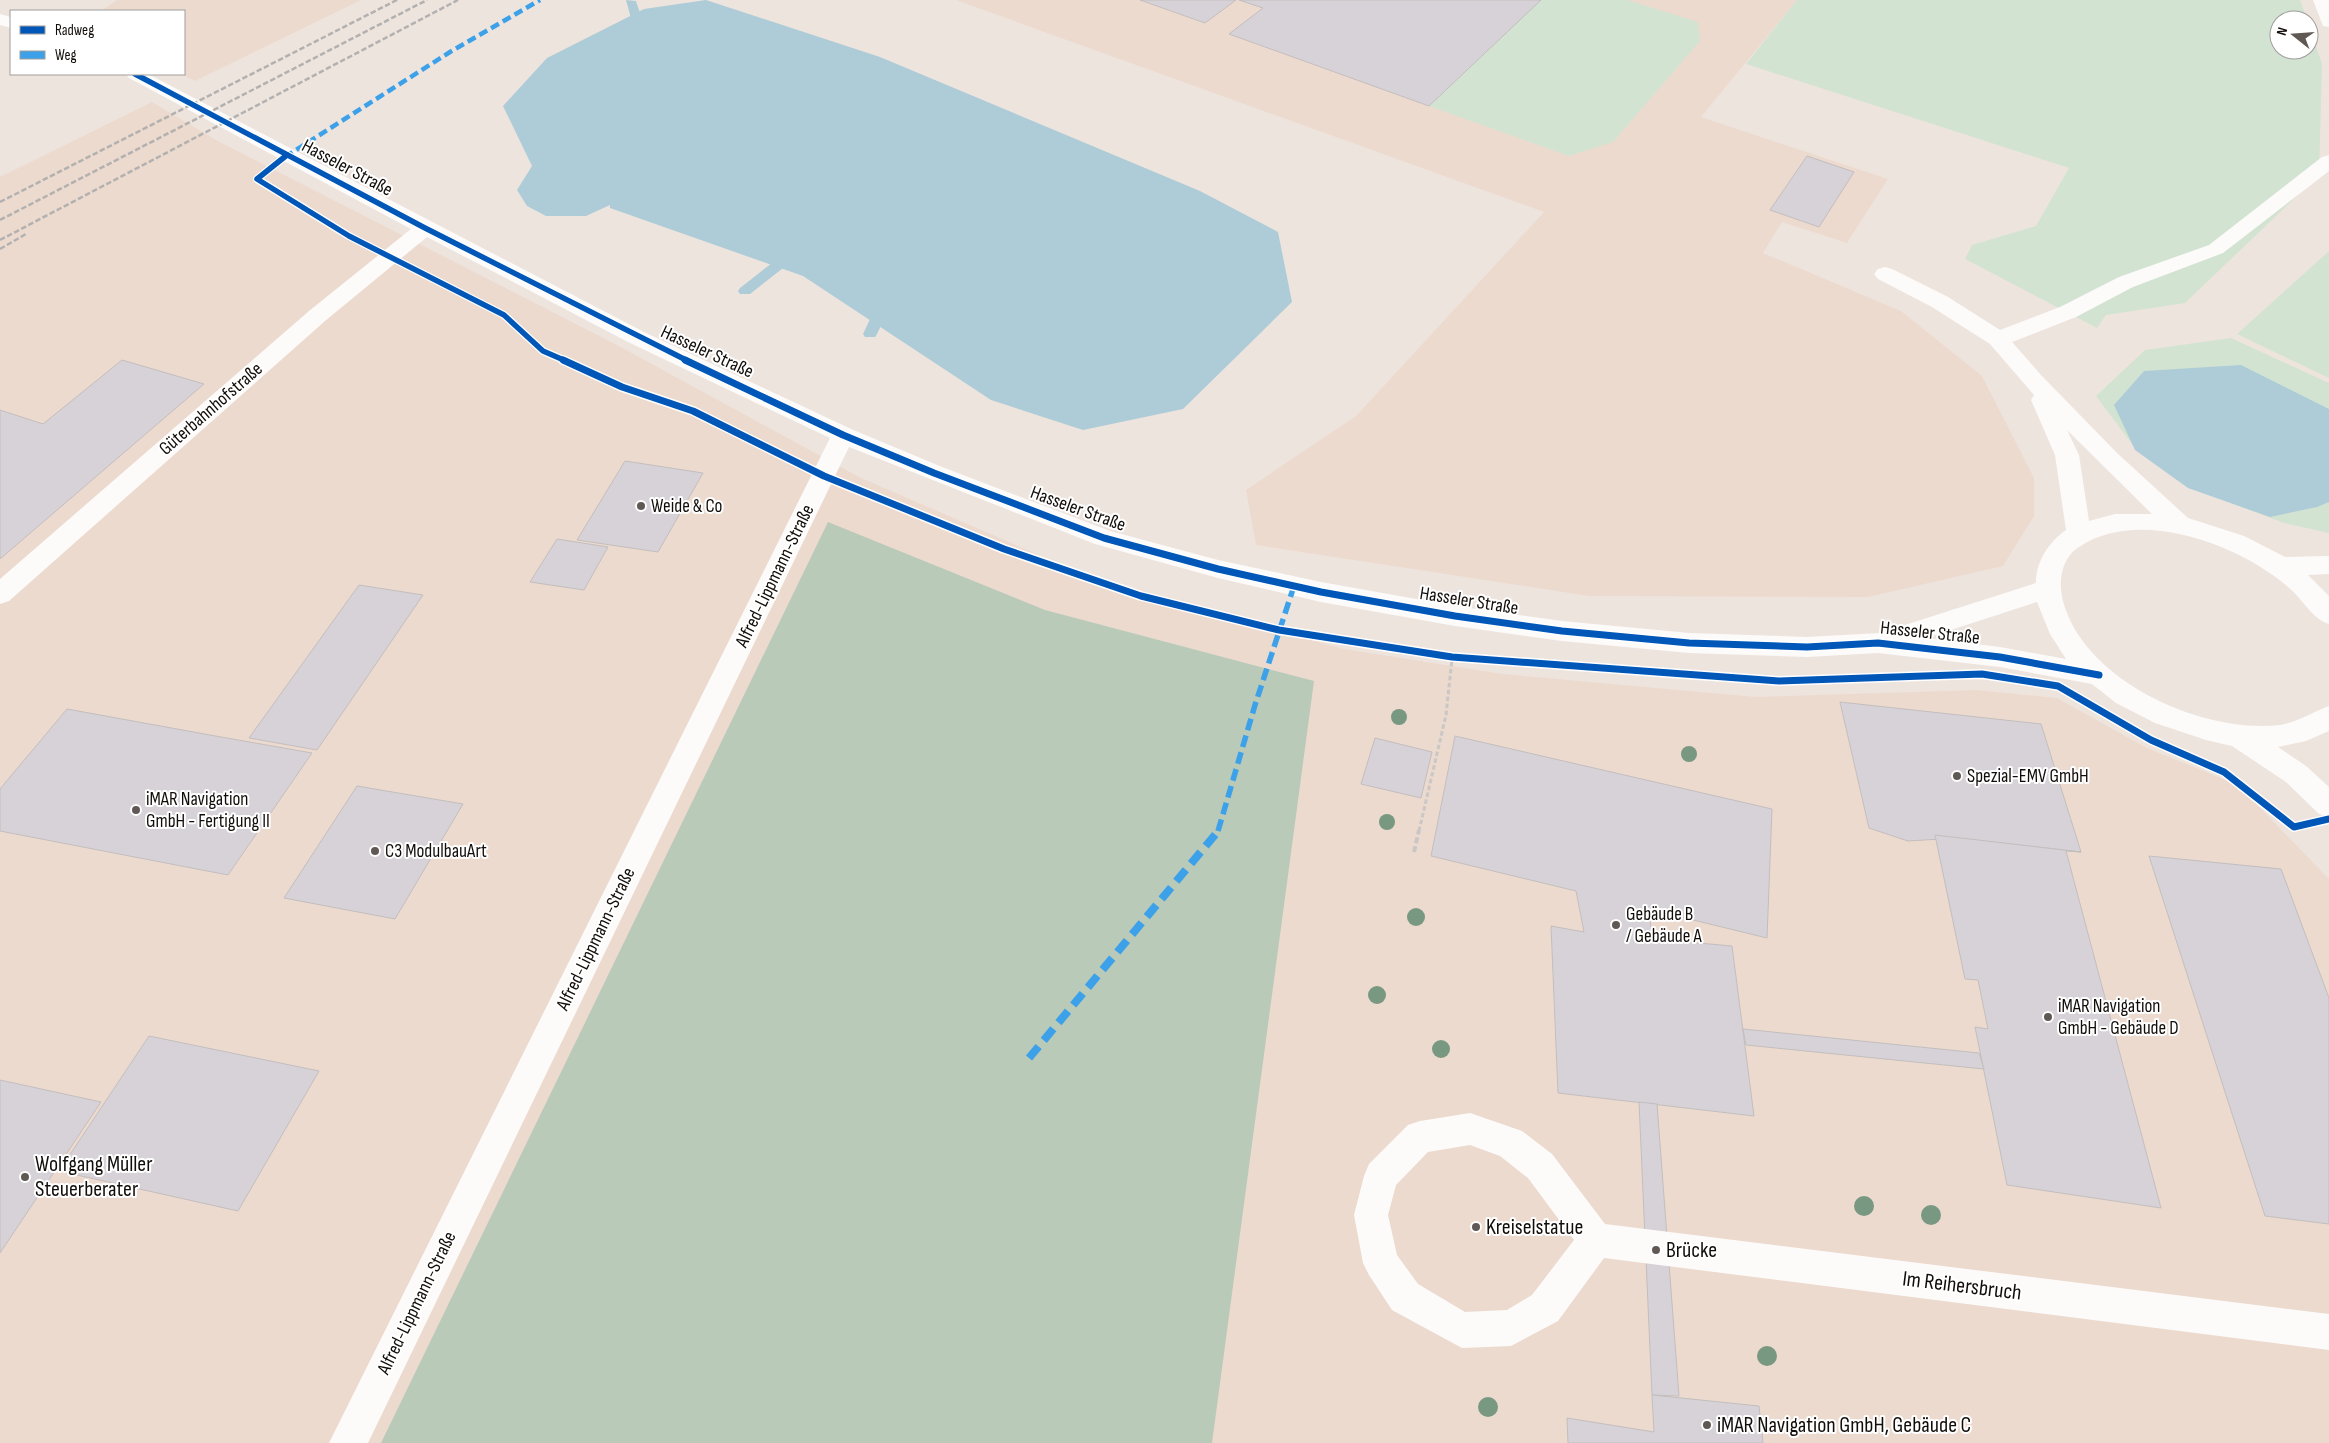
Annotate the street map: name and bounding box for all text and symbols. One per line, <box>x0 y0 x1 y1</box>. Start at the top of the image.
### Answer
legend <box>10 10 185 75</box>
north arrow <box>2269 10 2319 60</box>
text: Radweg <box>55 21 94 40</box>
text: N <box>2273 25 2291 37</box>
text: Weg <box>55 46 77 65</box>
street label: Hasseler Straße <box>298 134 396 202</box>
street label: Hasseler Straße <box>657 321 757 383</box>
street label: Güterbahnhofstraße <box>154 358 268 460</box>
street label: Hasseler Straße <box>1027 481 1129 537</box>
place label: Weide & Co <box>651 495 722 518</box>
marker: Weide & Co <box>635 500 647 512</box>
street label: Alfred-Lippmann-Straße <box>730 501 820 652</box>
street label: Hasseler Straße <box>1418 582 1520 620</box>
street label: Hasseler Straße <box>1879 616 1981 650</box>
place label: Spezial-EMV GmbH <box>1967 765 2089 788</box>
marker: Spezial-EMV GmbH <box>1951 770 1963 782</box>
place label: iMAR Navigation GmbH - Fertigung II <box>146 788 270 833</box>
marker: iMAR Navigation GmbH - Fertigung II <box>130 804 142 816</box>
place label: C3 ModulbauArt <box>385 840 487 863</box>
marker: C3 ModulbauArt <box>369 845 381 857</box>
street label: Alfred-Lippmann-Straße <box>551 864 641 1015</box>
place label: Gebäude B / Gebäude A <box>1626 903 1702 948</box>
marker: Gebäude B / Gebäude A <box>1610 919 1622 931</box>
place label: iMAR Navigation GmbH - Gebäude D <box>2058 995 2179 1040</box>
marker: iMAR Navigation GmbH - Gebäude D <box>2042 1011 2054 1023</box>
place label: Wolfgang Müller Steuerberater <box>35 1151 153 1203</box>
marker: Wolfgang Müller Steuerberater <box>19 1171 31 1183</box>
place label: Kreiselstatue <box>1486 1214 1583 1241</box>
marker: Kreiselstatue <box>1470 1221 1482 1233</box>
street label: Alfred-Lippmann-Straße <box>372 1228 462 1379</box>
place label: Brücke <box>1666 1237 1717 1264</box>
marker: Brücke <box>1650 1244 1662 1256</box>
street label: Im Reihersbruch <box>1901 1265 2023 1307</box>
place label: iMAR Navigation GmbH, Gebäude C <box>1717 1412 1971 1439</box>
marker: iMAR Navigation GmbH, Gebäude C <box>1701 1419 1713 1431</box>

